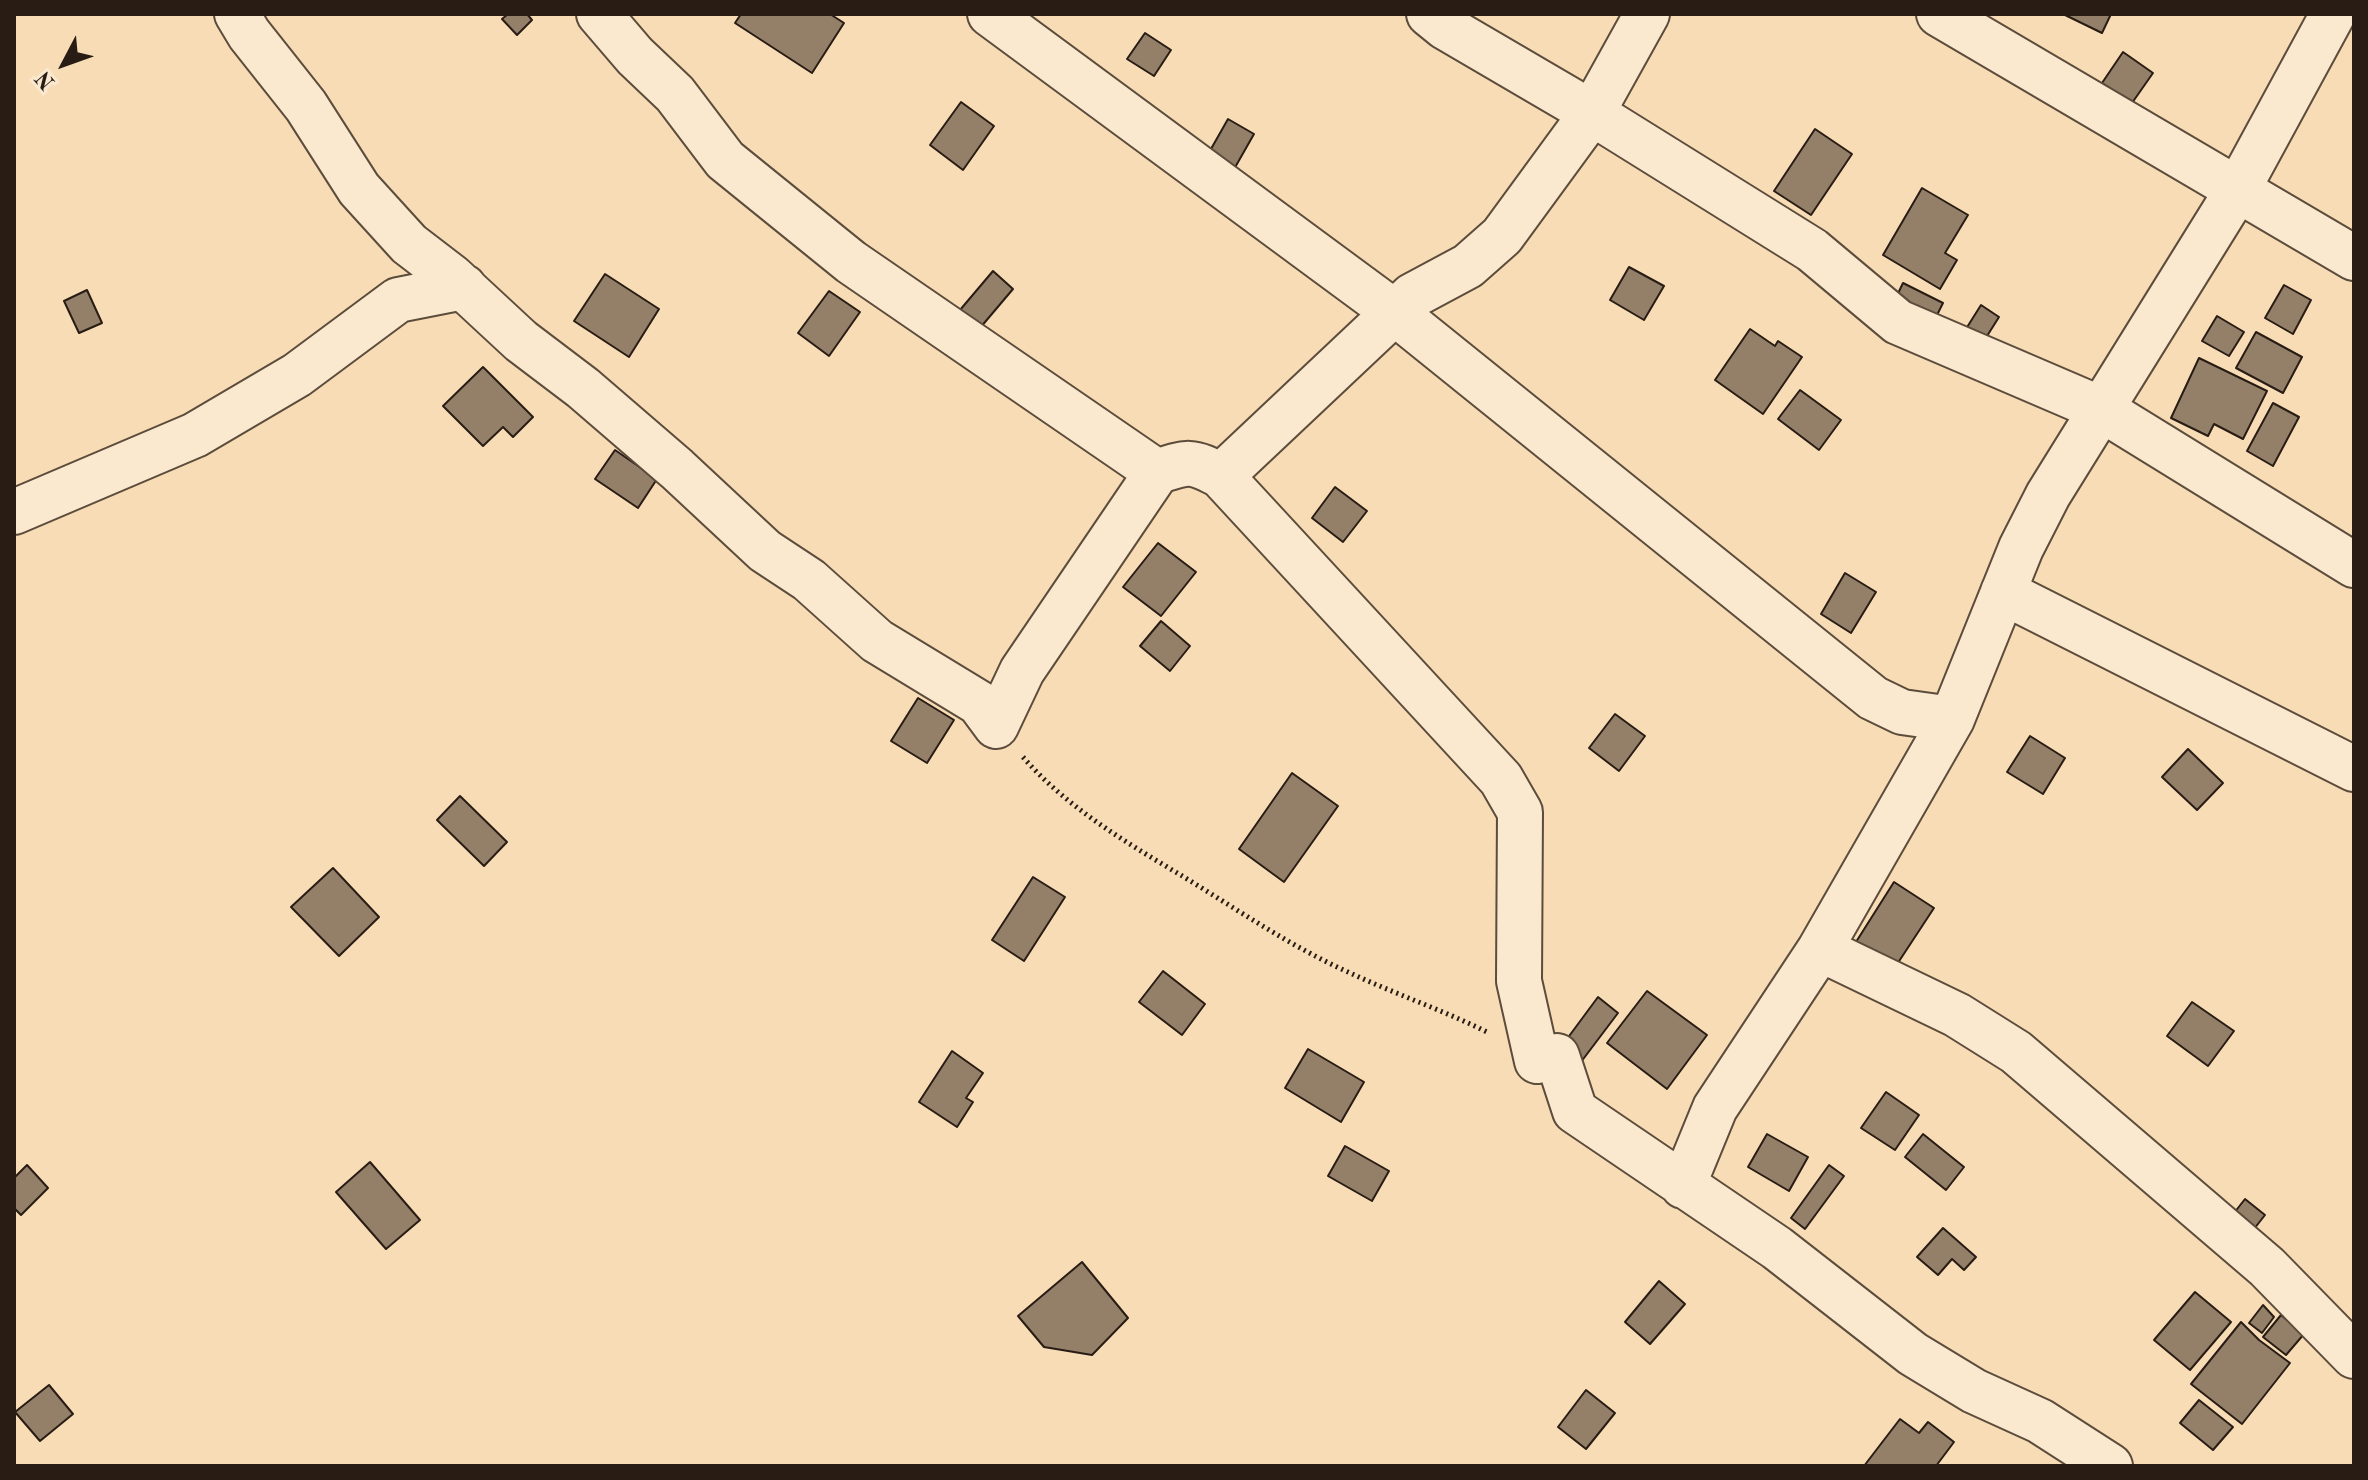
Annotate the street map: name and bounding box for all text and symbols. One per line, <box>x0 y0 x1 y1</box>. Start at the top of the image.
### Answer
north arrow <box>24 24 104 104</box>
text: N <box>32 66 60 93</box>

